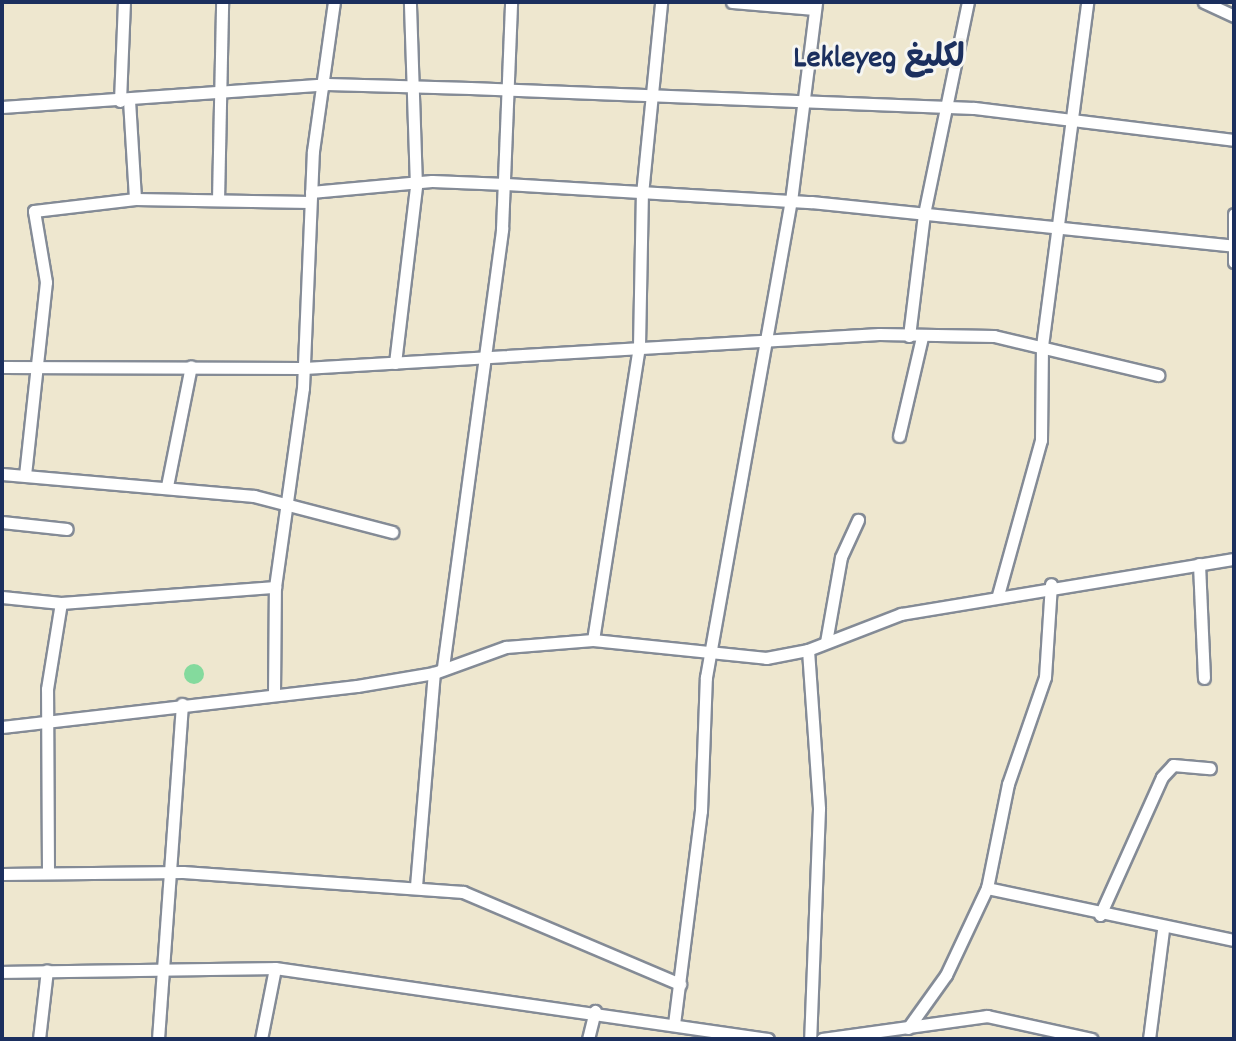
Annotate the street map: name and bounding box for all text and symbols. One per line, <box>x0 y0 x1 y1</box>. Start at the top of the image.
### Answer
district label: Lekleyeg لكليغ <box>793 41 965 79</box>

